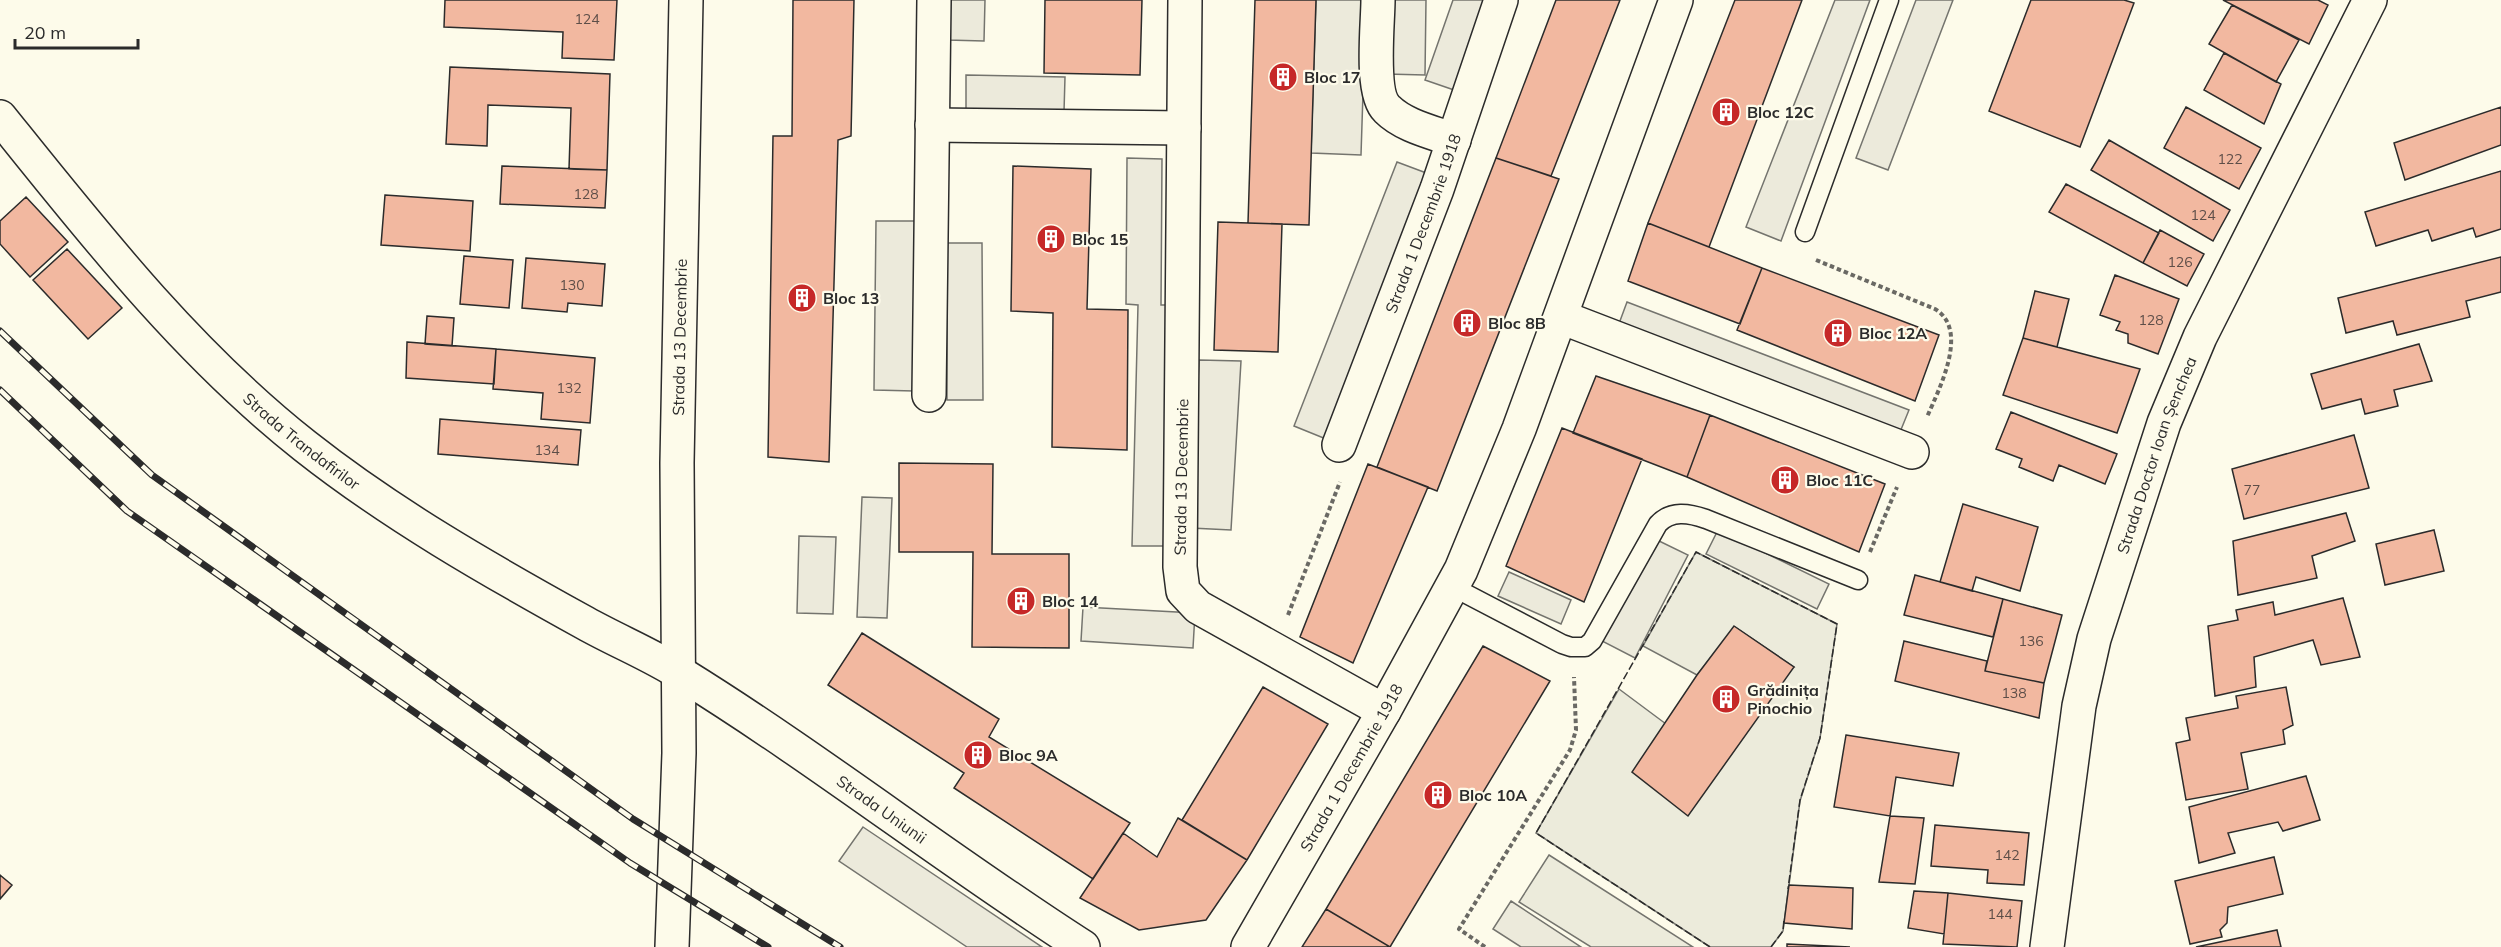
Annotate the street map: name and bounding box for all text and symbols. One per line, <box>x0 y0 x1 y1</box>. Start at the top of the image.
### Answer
house number: 124 <box>574 10 600 28</box>
scale bar <box>15 12 138 50</box>
text: 20 m <box>24 21 66 44</box>
building icon: Bloc 17 <box>1267 61 1299 93</box>
place label: Bloc 17 <box>1304 67 1360 87</box>
building icon: Bloc 12C <box>1710 96 1742 128</box>
place label: Bloc 12C <box>1747 102 1814 122</box>
street label: Strada 1 Decembrie 1918 <box>1380 131 1465 316</box>
house number: 122 <box>2217 150 2243 168</box>
house number: 128 <box>573 185 599 203</box>
house number: 124 <box>2190 206 2216 224</box>
building icon: Bloc 15 <box>1035 223 1067 255</box>
place label: Bloc 15 <box>1072 229 1129 249</box>
house number: 126 <box>2167 253 2193 271</box>
street label: Strada 13 Decembrie <box>668 259 691 416</box>
house number: 130 <box>559 276 585 294</box>
building icon: Bloc 13 <box>786 282 818 314</box>
place label: Bloc 13 <box>823 288 879 308</box>
building icon: Bloc 8B <box>1451 307 1483 339</box>
house number: 128 <box>2138 311 2164 329</box>
place label: Bloc 8B <box>1488 313 1546 333</box>
building icon: Bloc 12A <box>1822 317 1854 349</box>
place label: Bloc 12A <box>1859 323 1927 343</box>
street label: Strada Doctor Ioan Șenchea <box>2112 353 2201 556</box>
house number: 132 <box>556 379 582 397</box>
street label: Strada Trandafirilor <box>239 388 364 494</box>
street label: Strada 13 Decembrie <box>1170 398 1192 556</box>
house number: 134 <box>534 441 560 459</box>
building icon: Bloc 11C <box>1769 464 1801 496</box>
place label: Bloc 11C <box>1806 470 1873 490</box>
house number: 77 <box>2244 481 2260 499</box>
building icon: Bloc 14 <box>1005 585 1037 617</box>
place label: Bloc 14 <box>1042 591 1099 611</box>
house number: 136 <box>2018 632 2044 650</box>
street label: Strada 1 Decembrie 1918 <box>1295 680 1407 855</box>
place label: Grădinița Pinochio <box>1747 680 1819 718</box>
building icon: Grădinița Pinochio <box>1710 683 1742 715</box>
house number: 138 <box>2001 684 2027 702</box>
building icon: Bloc 9A <box>962 739 994 771</box>
place label: Bloc 9A <box>999 745 1058 765</box>
street label: Strada Uniunii <box>833 771 931 848</box>
building icon: Bloc 10A <box>1422 779 1454 811</box>
place label: Bloc 10A <box>1459 785 1527 805</box>
house number: 142 <box>1994 846 2020 864</box>
house number: 144 <box>1987 905 2013 923</box>

